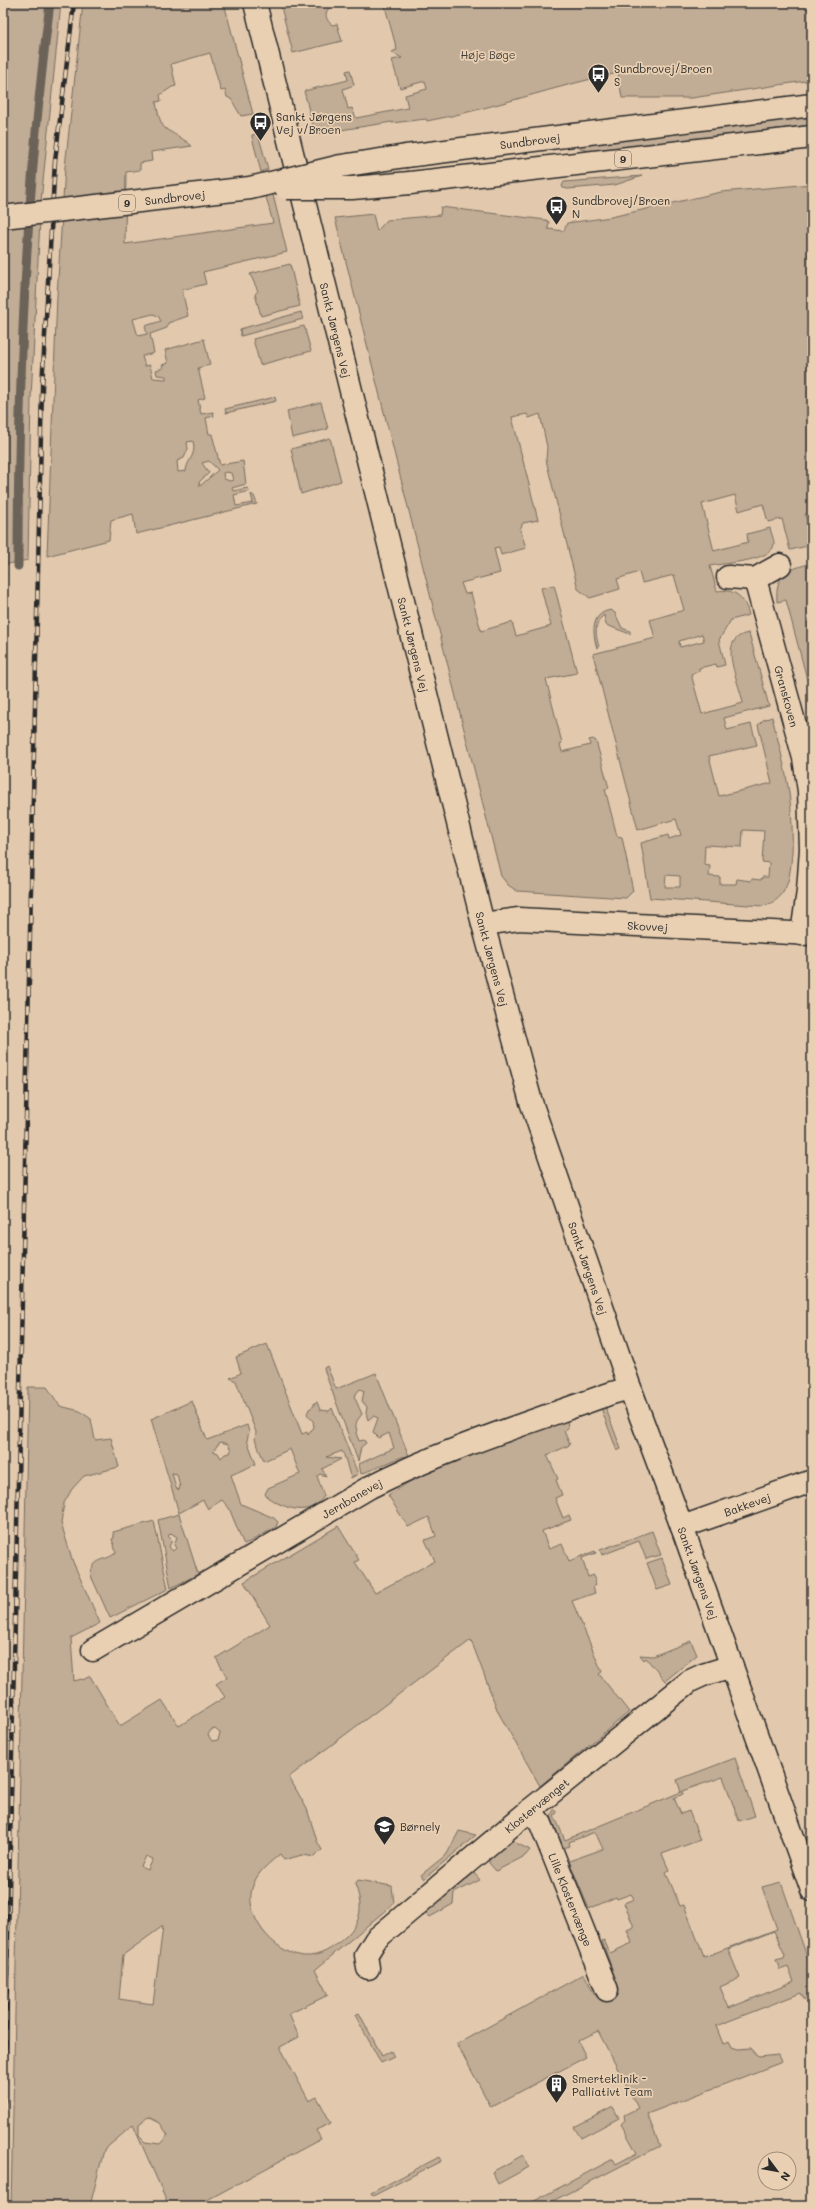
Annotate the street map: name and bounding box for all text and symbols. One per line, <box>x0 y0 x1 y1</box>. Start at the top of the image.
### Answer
park label: Høje Bøge <box>460 47 516 62</box>
bus stop icon: Sundbrovej/Broen S <box>586 61 612 94</box>
place label: Sundbrovej/Broen S <box>614 61 712 89</box>
bus stop icon: Sankt Jørgens Vej v/Broen <box>248 109 274 142</box>
place label: Sankt Jørgens Vej v/Broen <box>276 109 352 137</box>
street label: Sundbrovej <box>499 129 561 152</box>
road number: 9 <box>615 151 631 167</box>
street label: Sundbrovej <box>144 186 206 208</box>
bus stop icon: Sundbrovej/Broen N <box>543 193 569 226</box>
place label: Sundbrovej/Broen N <box>572 193 670 221</box>
road number: 9 <box>119 195 135 211</box>
street label: Sankt Jørgens Vej <box>317 281 355 379</box>
street label: Sankt Jørgens Vej <box>395 596 433 694</box>
street label: Granskoven <box>771 664 803 728</box>
street label: Sankt Jørgens Vej <box>473 910 512 1008</box>
street label: Skovvej <box>627 917 668 934</box>
street label: Sankt Jørgens Vej <box>566 1220 612 1317</box>
street label: Jernbanevej <box>319 1475 384 1521</box>
street label: Bakkevej <box>722 1489 772 1519</box>
street label: Sankt Jørgens Vej <box>675 1525 722 1621</box>
street label: Klostervænget <box>501 1774 572 1836</box>
school or university icon: Børnely <box>372 1813 398 1846</box>
place label: Børnely <box>400 1819 441 1834</box>
street label: Lille Klostervænge <box>546 1851 596 1948</box>
building icon: Smerteklinik - Palliativt Team <box>544 2071 570 2104</box>
place label: Smerteklinik - Palliativt Team <box>572 2071 652 2099</box>
north arrow <box>757 2151 797 2191</box>
text: N <box>777 2169 794 2184</box>

